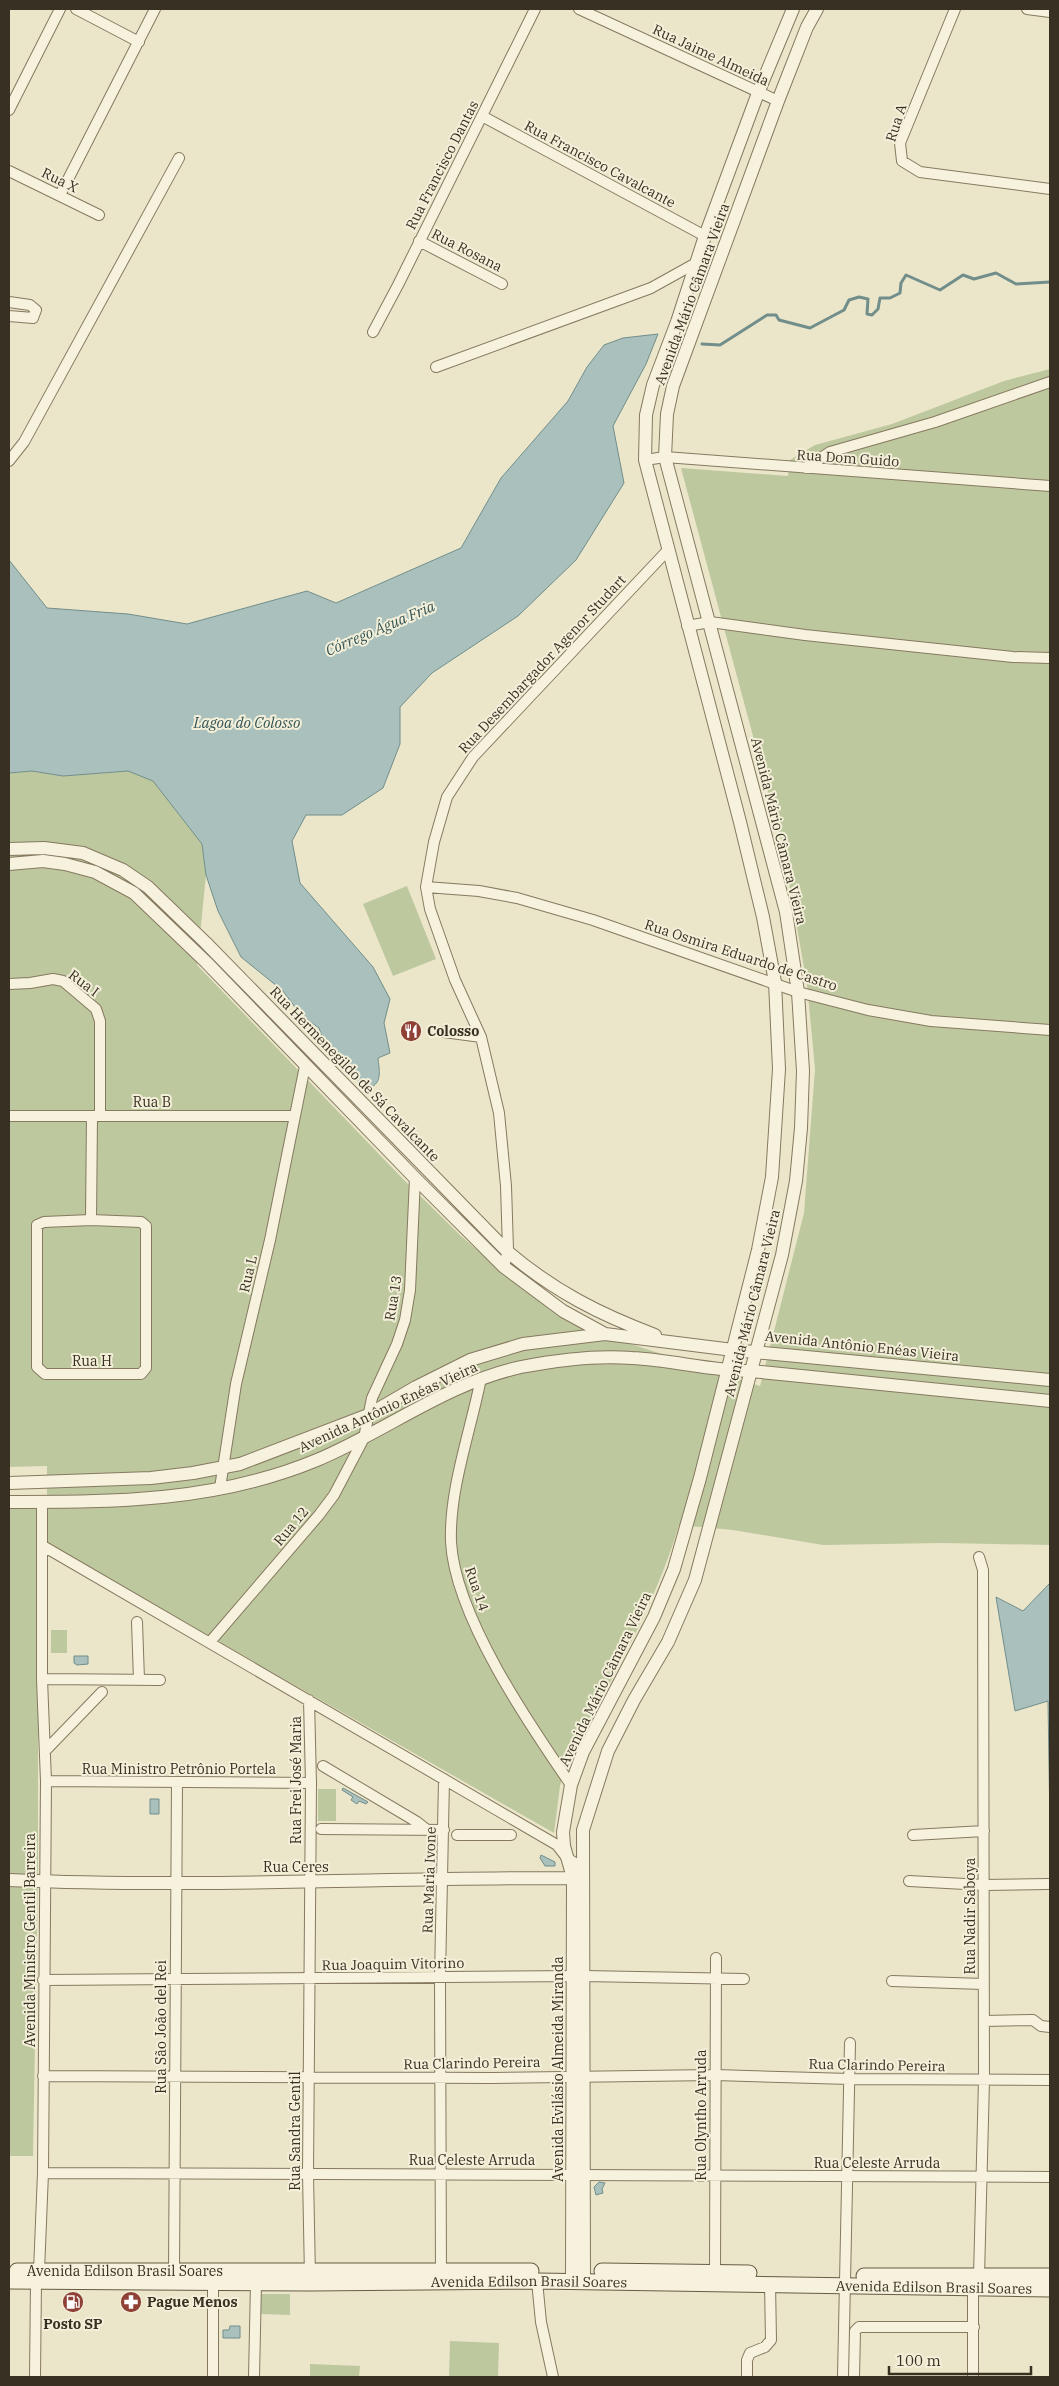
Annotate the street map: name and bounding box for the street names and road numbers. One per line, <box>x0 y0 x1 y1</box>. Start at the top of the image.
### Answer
street label: Rua Jaime Almeida <box>650 20 772 90</box>
street label: Rua Francisco Dantas <box>402 97 482 233</box>
street label: Rua A <box>881 102 911 144</box>
street label: Rua Francisco Cavalcante <box>521 116 679 212</box>
street label: Rua X <box>39 164 82 197</box>
street label: Avenida Mário Câmara Vieira <box>651 200 733 387</box>
street label: Rua Rosana <box>429 224 506 276</box>
street label: Rua Dom Guido <box>796 445 900 471</box>
street label: Rua Desembargador Agenor Studart <box>454 571 630 757</box>
street label: Avenida Mário Câmara Vieira <box>747 736 811 927</box>
street label: Rua Osmira Eduardo de Castro <box>642 915 840 995</box>
street label: Rua I <box>65 966 103 1000</box>
street label: Rua Hermenegildo de Sá Cavalcante <box>266 983 444 1165</box>
street label: Rua B <box>133 1093 171 1111</box>
street label: Avenida Mário Câmara Vieira <box>720 1207 784 1398</box>
street label: Rua L <box>235 1254 261 1294</box>
street label: Rua 13 <box>381 1274 405 1322</box>
street label: Avenida Antônio Enéas Vieira <box>764 1327 960 1365</box>
street label: Rua H <box>72 1352 112 1370</box>
street label: Avenida Antônio Enéas Vieira <box>296 1357 481 1456</box>
street label: Rua 12 <box>269 1503 313 1549</box>
street label: Rua 14 <box>461 1564 493 1614</box>
street label: Avenida Mário Câmara Vieira <box>555 1588 655 1769</box>
street label: Rua Frei José Maria <box>287 1715 305 1844</box>
street label: Rua Ministro Petrônio Portela <box>82 1760 277 1778</box>
street label: Rua Maria Ivone <box>418 1826 440 1934</box>
street label: Avenida Ministro Gentil Barreira <box>21 1832 39 2047</box>
street label: Rua Nadir Saboya <box>961 1857 979 1974</box>
street label: Rua Ceres <box>263 1858 329 1876</box>
street label: Rua Joaquim Vitorino <box>322 1954 465 1974</box>
street label: Avenida Evilásio Almeida Miranda <box>549 1956 567 2182</box>
street label: Rua São João del Rei <box>152 1960 170 2094</box>
street label: Rua Olyntho Arruda <box>692 2049 710 2181</box>
street label: Rua Clarindo Pereira <box>403 2053 541 2073</box>
street label: Rua Clarindo Pereira <box>808 2055 946 2075</box>
street label: Rua Sandra Gentil <box>286 2071 304 2191</box>
street label: Rua Celeste Arruda <box>409 2151 536 2169</box>
street label: Rua Celeste Arruda <box>814 2154 941 2172</box>
street label: Avenida Edilson Brasil Soares <box>27 2262 223 2280</box>
street label: Avenida Edilson Brasil Soares <box>431 2272 627 2291</box>
street label: Avenida Edilson Brasil Soares <box>836 2277 1032 2298</box>

